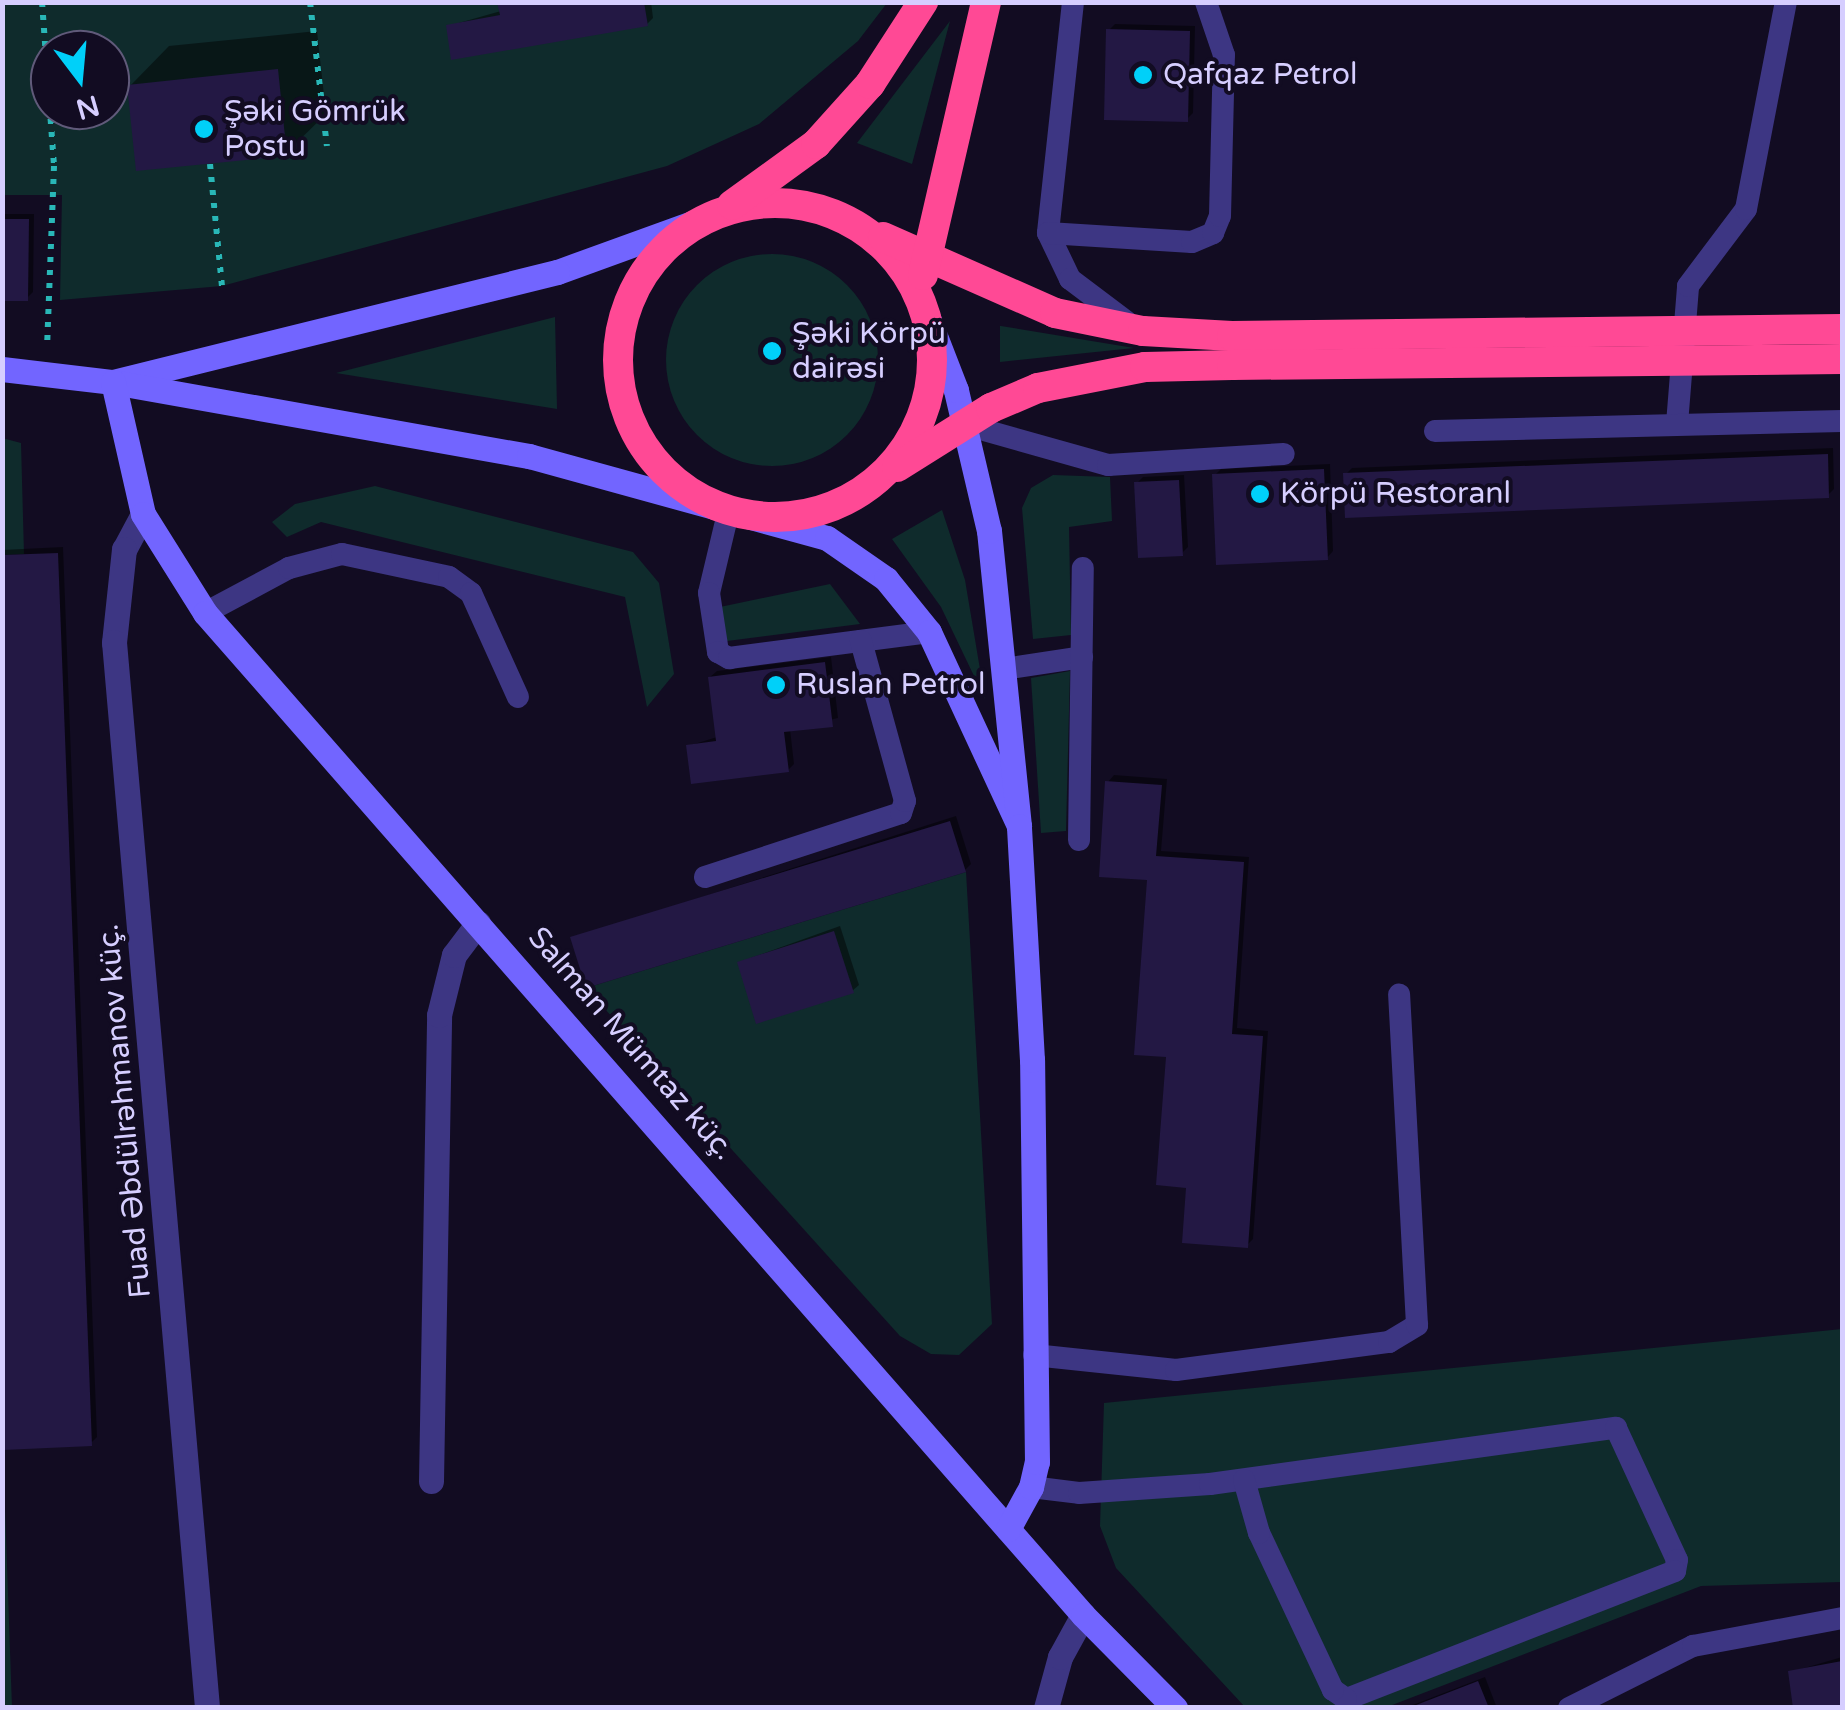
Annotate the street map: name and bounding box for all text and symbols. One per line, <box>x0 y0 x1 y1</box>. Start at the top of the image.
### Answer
north arrow <box>30 30 130 130</box>
place label: Qafqaz Petrol <box>1163 57 1358 93</box>
marker: Qafqaz Petrol <box>1132 64 1154 86</box>
text: N <box>72 87 103 126</box>
place label: Şəki Gömrük Postu <box>224 94 406 164</box>
marker: Şəki Gömrük Postu <box>193 118 215 140</box>
place label: Şəki Körpü dairəsi <box>792 316 946 386</box>
marker: Şəki Körpü dairəsi <box>761 340 783 362</box>
place label: Körpü Restoranl <box>1280 476 1511 512</box>
marker: Körpü Restoranl <box>1249 483 1271 505</box>
place label: Ruslan Petrol <box>796 667 985 703</box>
marker: Ruslan Petrol <box>765 674 787 696</box>
street label: Salman Mümtaz küç. <box>520 920 742 1168</box>
street label: Fuad Əbdülrəhmanov küç. <box>91 923 159 1299</box>

